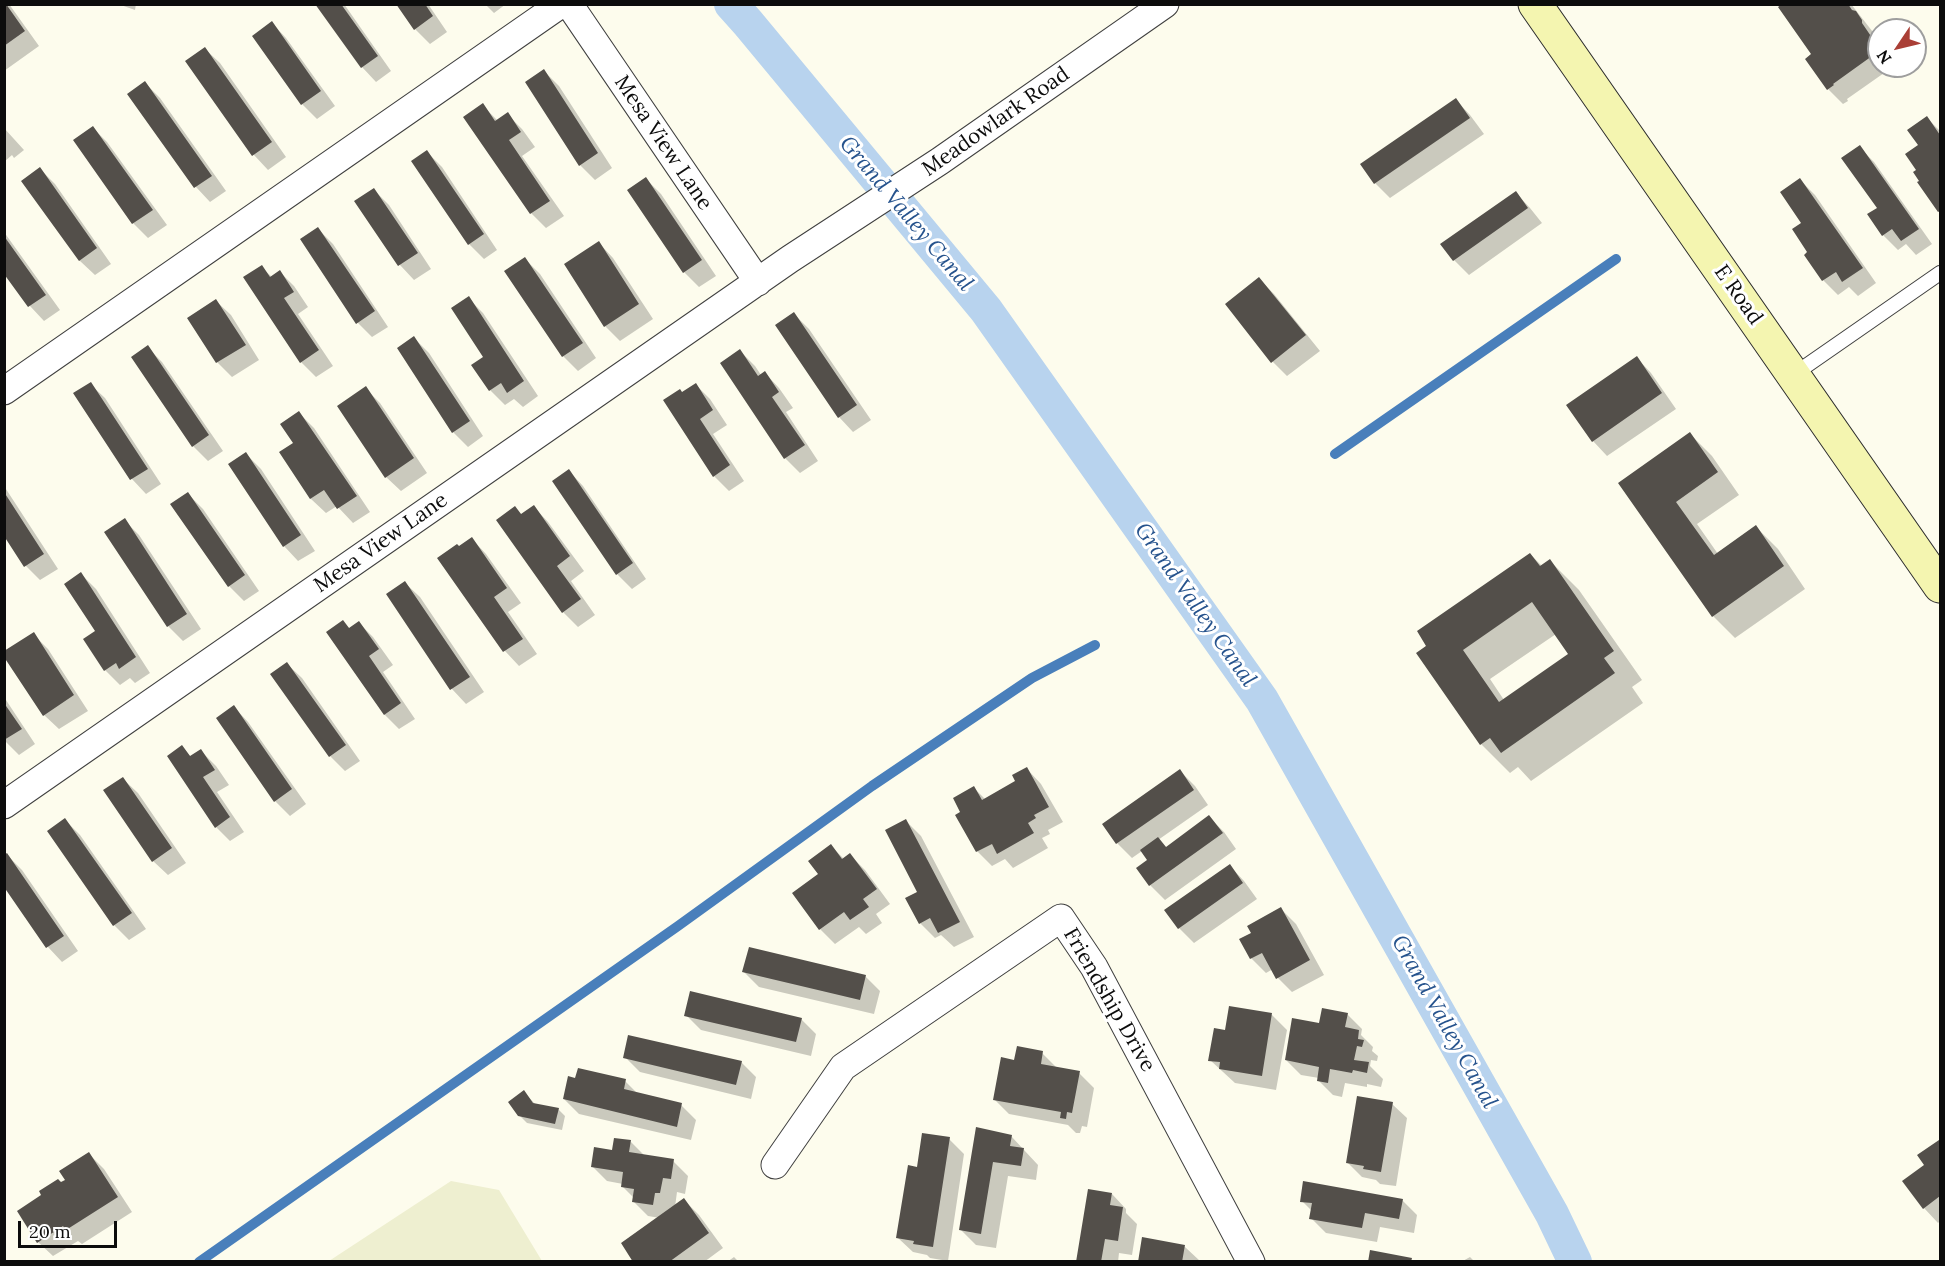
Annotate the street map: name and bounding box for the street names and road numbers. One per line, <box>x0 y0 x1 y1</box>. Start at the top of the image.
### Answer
street label: Meadowlark Road <box>918 62 1074 182</box>
street label: Mesa View Lane <box>609 71 717 215</box>
street label: E Road <box>1708 260 1768 330</box>
street label: Mesa View Lane <box>309 488 453 598</box>
street label: Friendship Drive <box>1058 924 1160 1076</box>

